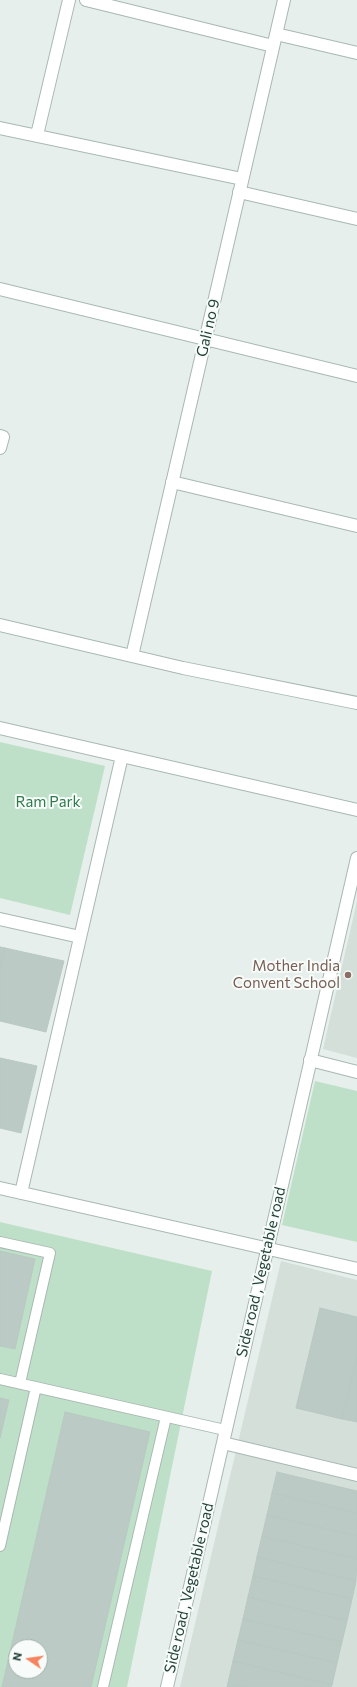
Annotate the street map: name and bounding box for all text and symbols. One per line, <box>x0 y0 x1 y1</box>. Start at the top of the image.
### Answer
street label: Gali no 9 <box>193 297 223 359</box>
park label: Ram Park <box>15 793 81 811</box>
place label: Mother India Convent School <box>233 957 340 992</box>
marker: Mother India Convent School <box>343 970 353 980</box>
street label: Side road , Vegetable road <box>233 1185 289 1359</box>
street label: Side road , Vegetable road <box>161 1501 217 1675</box>
north arrow <box>8 1639 48 1679</box>
text: N <box>10 1651 24 1662</box>

